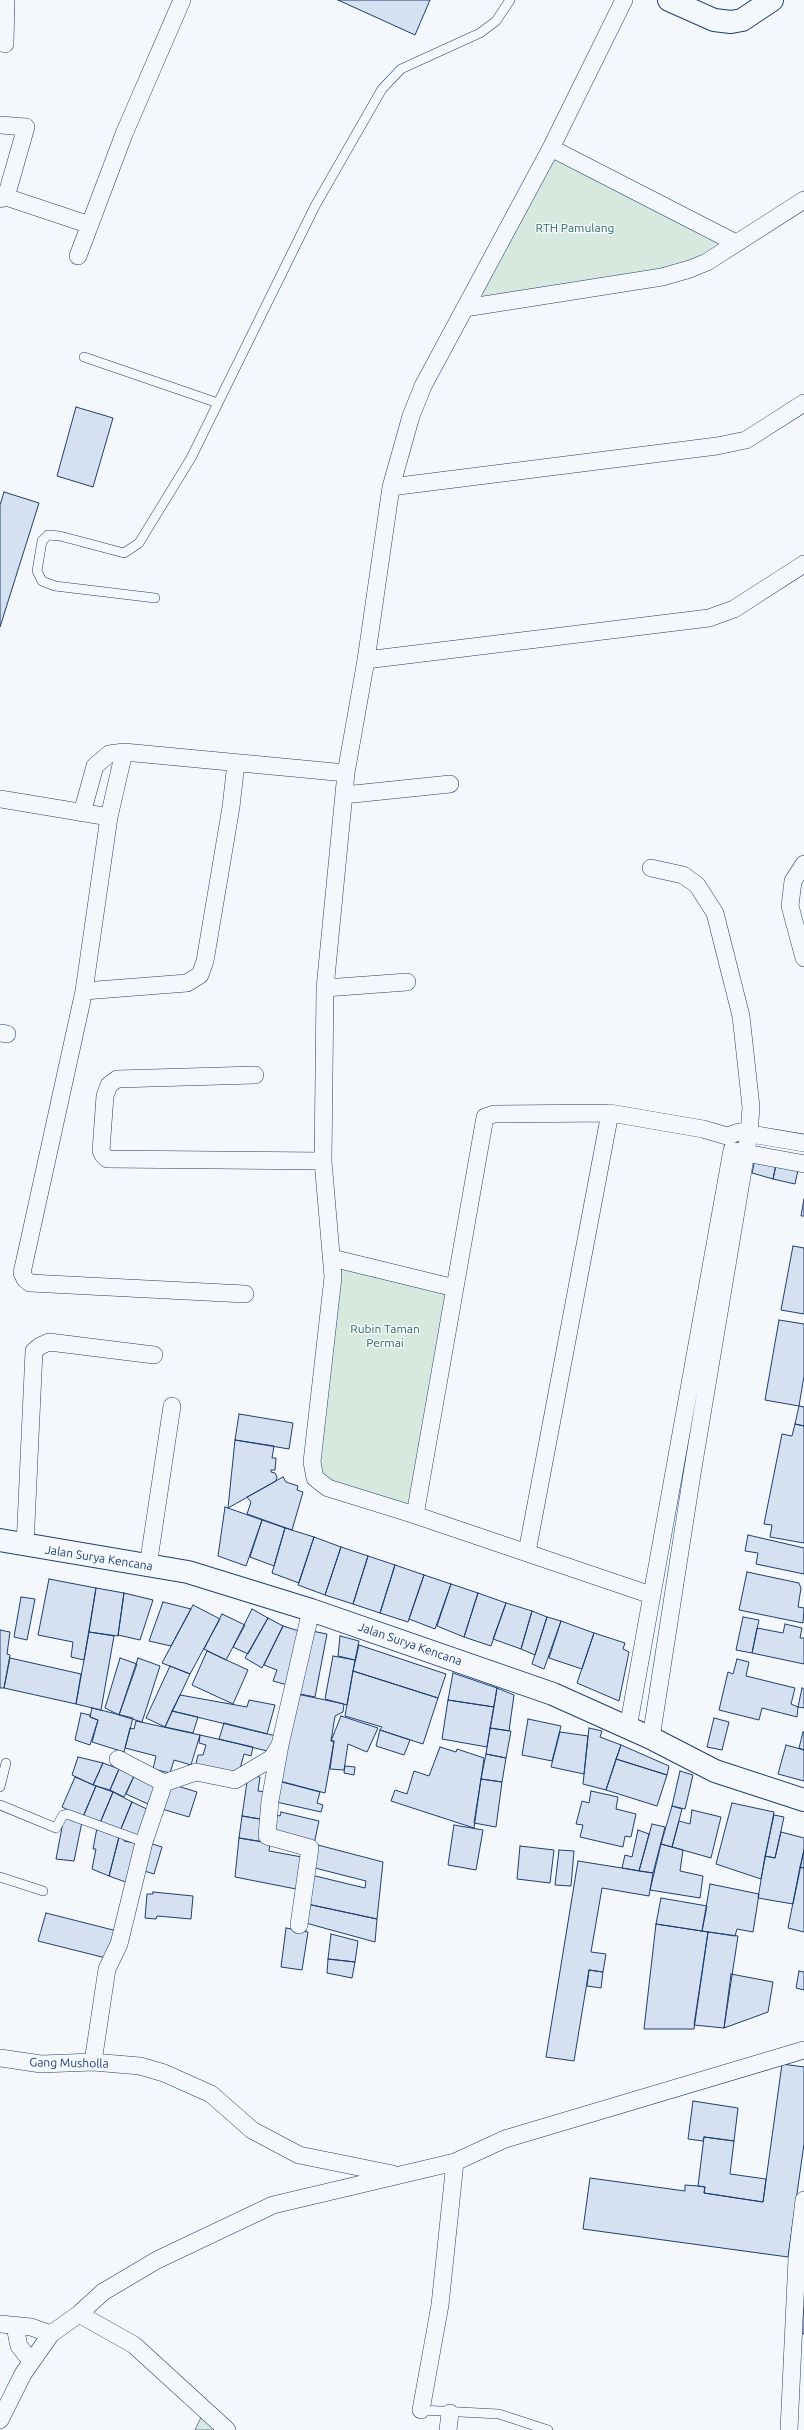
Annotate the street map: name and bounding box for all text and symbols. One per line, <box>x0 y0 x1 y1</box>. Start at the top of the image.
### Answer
park label: RTH Pamulang <box>536 221 614 235</box>
park label: Rubin Taman Permai <box>350 1322 420 1350</box>
street label: Jalan Surya Kencana <box>44 1542 154 1574</box>
street label: Jalan Surya Kencana <box>356 1619 464 1669</box>
street label: Gang Musholla <box>29 2055 109 2071</box>

